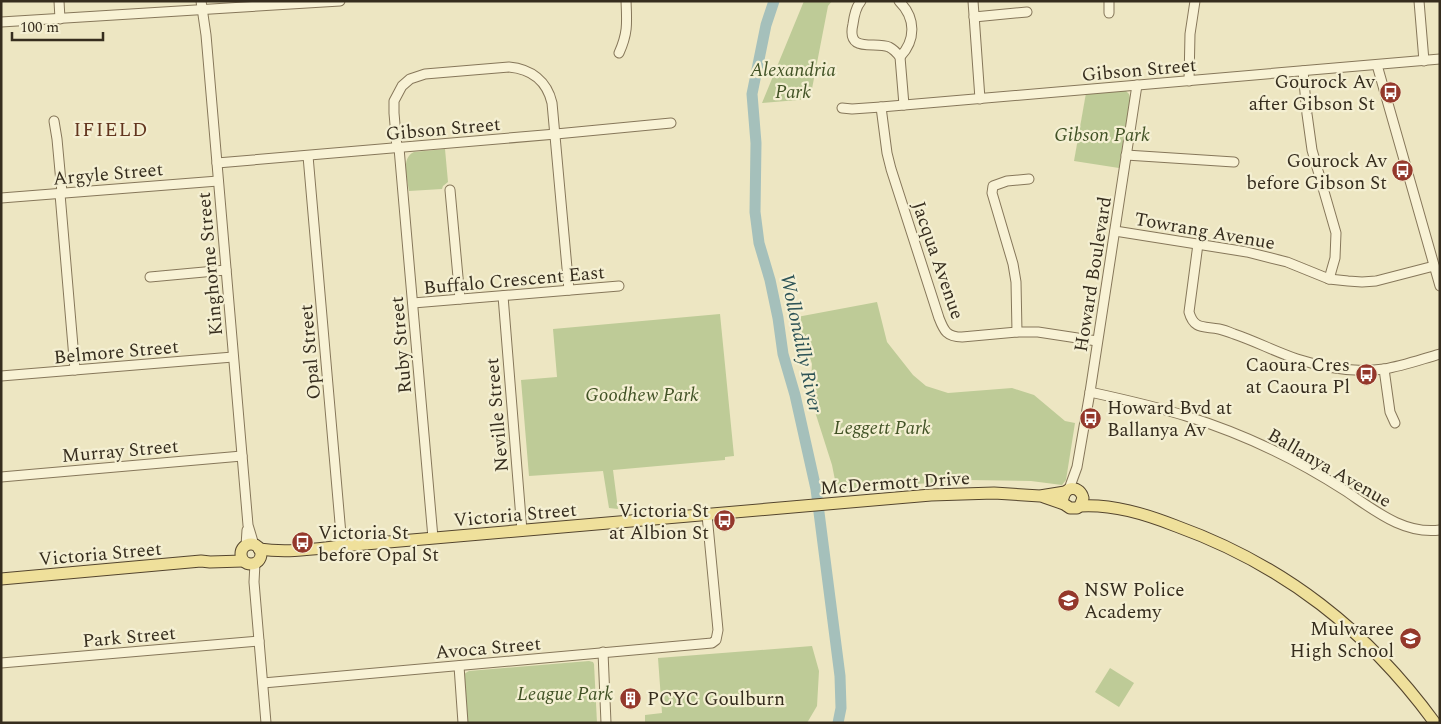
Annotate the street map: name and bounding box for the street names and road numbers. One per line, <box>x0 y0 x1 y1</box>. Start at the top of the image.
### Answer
street label: Gibson Street <box>1080 51 1198 90</box>
street label: Gibson Street <box>384 110 502 149</box>
street label: Argyle Street <box>52 155 165 194</box>
street label: Kinghorne Street <box>190 190 231 337</box>
street label: Howard Boulevard <box>1067 194 1120 354</box>
street label: Jacqua Avenue <box>904 197 971 323</box>
street label: Towrang Avenue <box>1132 205 1277 258</box>
street label: Buffalo Crescent East <box>422 258 606 303</box>
street label: Ruby Street <box>383 295 420 395</box>
street label: Opal Street <box>292 303 329 401</box>
street label: Belmore Street <box>52 333 180 372</box>
street label: Neville Street <box>478 356 517 473</box>
street label: Ballanya Avenue <box>1262 421 1397 516</box>
street label: Murray Street <box>61 432 180 471</box>
street label: McDermott Drive <box>819 464 971 503</box>
street label: Victoria Street <box>452 496 578 535</box>
street label: Victoria Street <box>37 535 163 574</box>
street label: Park Street <box>81 619 177 656</box>
street label: Avoca Street <box>434 629 542 668</box>

